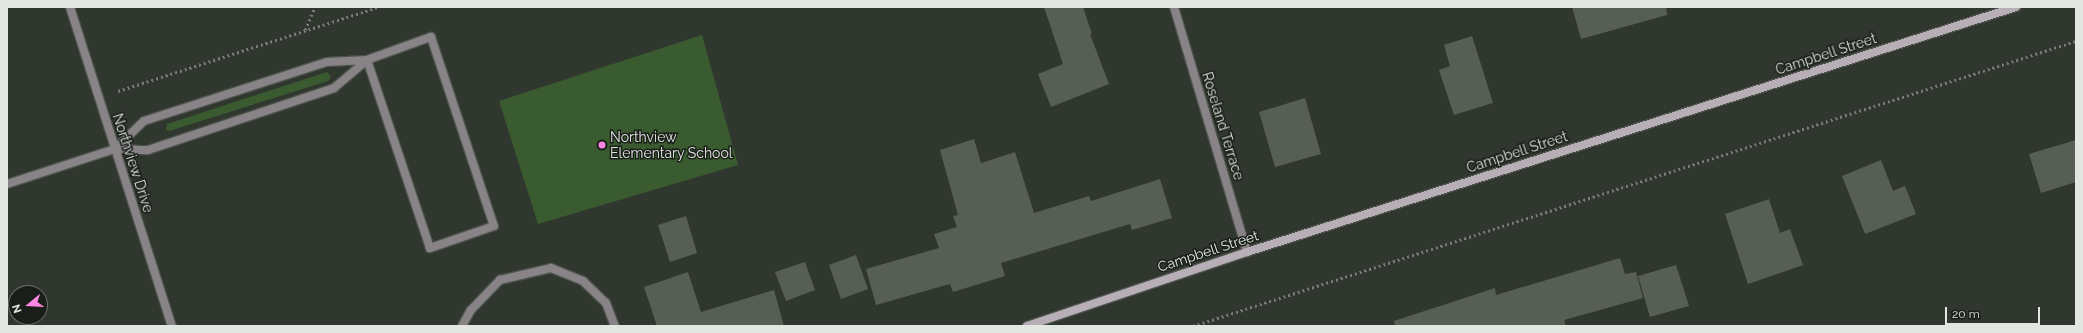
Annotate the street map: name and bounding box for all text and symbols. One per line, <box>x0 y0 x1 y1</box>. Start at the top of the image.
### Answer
street label: Campbell Street <box>1773 30 1879 78</box>
street label: Roseland Terrace <box>1199 70 1247 182</box>
street label: Northview Drive <box>109 111 157 215</box>
street label: Campbell Street <box>1464 128 1570 176</box>
place label: Northview Elementary School <box>610 129 733 162</box>
marker: Northview Elementary School <box>597 140 607 150</box>
street label: Campbell Street <box>1155 227 1261 275</box>
north arrow <box>8 285 48 325</box>
scale bar <box>1947 299 2042 325</box>
text: N <box>10 303 25 315</box>
text: 20 m <box>1952 307 1980 321</box>

